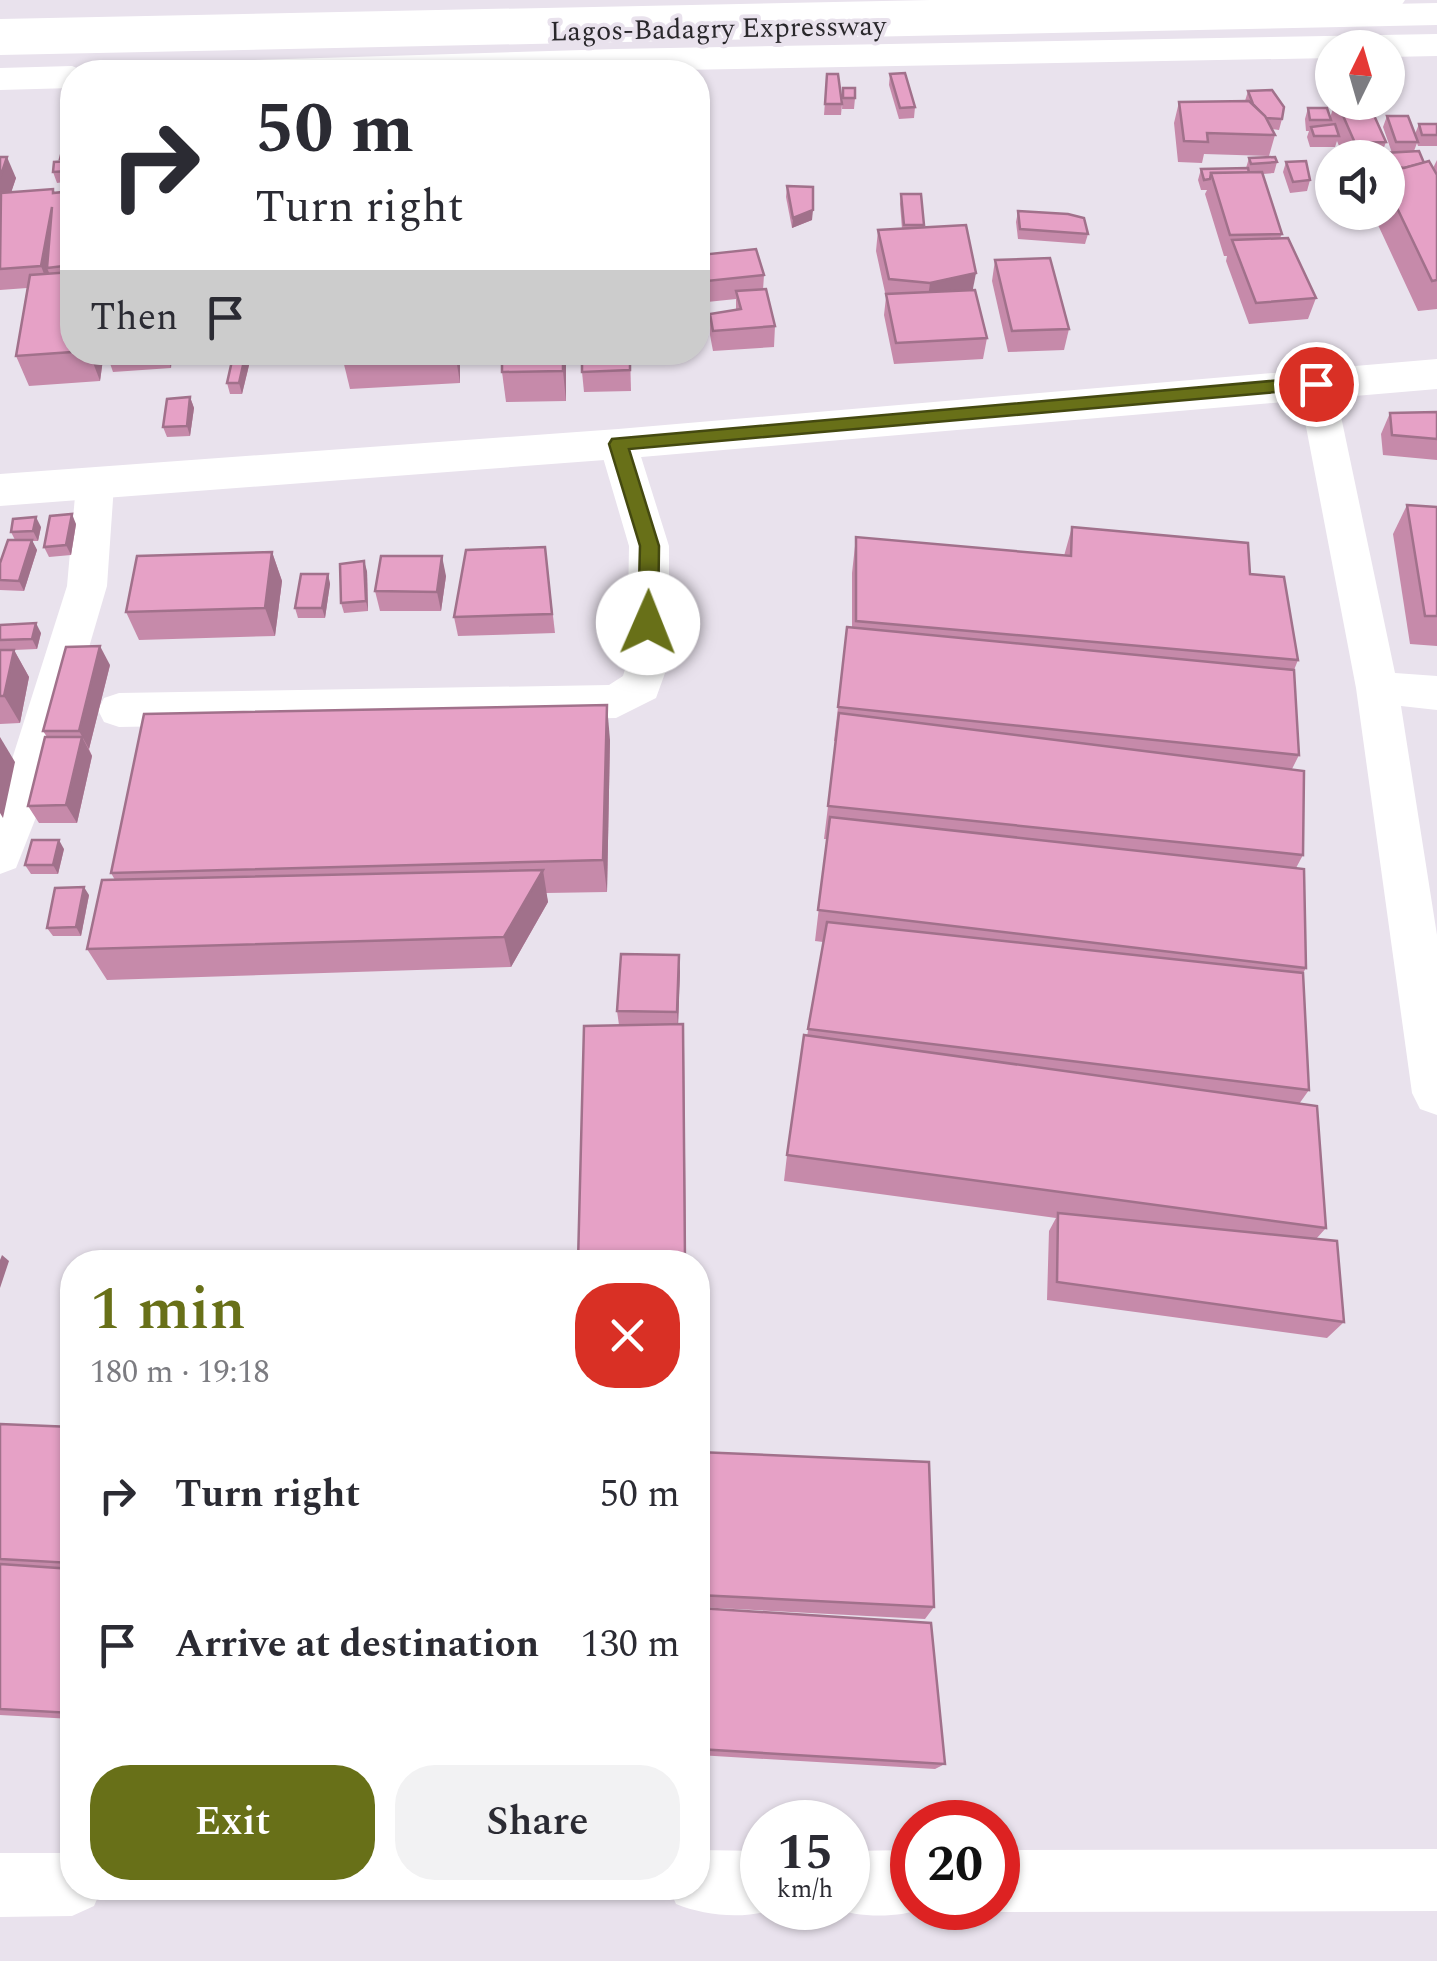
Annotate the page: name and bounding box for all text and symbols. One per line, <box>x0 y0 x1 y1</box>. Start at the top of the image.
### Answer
street label: Lagos-Badagry Expressway <box>549 5 888 53</box>
north arrow <box>1315 30 1405 120</box>
map controls <box>1315 30 1405 230</box>
text: 50 m <box>255 77 414 183</box>
icon: right <box>90 100 220 230</box>
button: sound <box>1315 140 1405 230</box>
text: Turn right <box>255 173 464 242</box>
text: Then <box>90 289 178 347</box>
icon: arrive <box>198 290 253 345</box>
pin <box>1274 342 1359 427</box>
icon: arrive <box>1289 357 1344 412</box>
position arrow <box>596 571 700 675</box>
text: 1 min <box>90 1264 246 1356</box>
button: close <box>575 1283 680 1388</box>
text: 180 m · 19:18 <box>90 1348 270 1397</box>
text: Turn right <box>175 1466 360 1524</box>
text: 50 m <box>600 1466 680 1524</box>
icon: right <box>90 1468 145 1523</box>
text: Arrive at destination <box>175 1616 539 1674</box>
text: 130 m <box>581 1616 680 1674</box>
icon: arrive <box>90 1618 145 1673</box>
button: Exit <box>90 1765 375 1880</box>
button: Share <box>395 1765 680 1880</box>
speed limit sign: 20 <box>890 1800 1020 1930</box>
text: 15 <box>777 1815 833 1891</box>
text: km/h <box>777 1871 833 1909</box>

